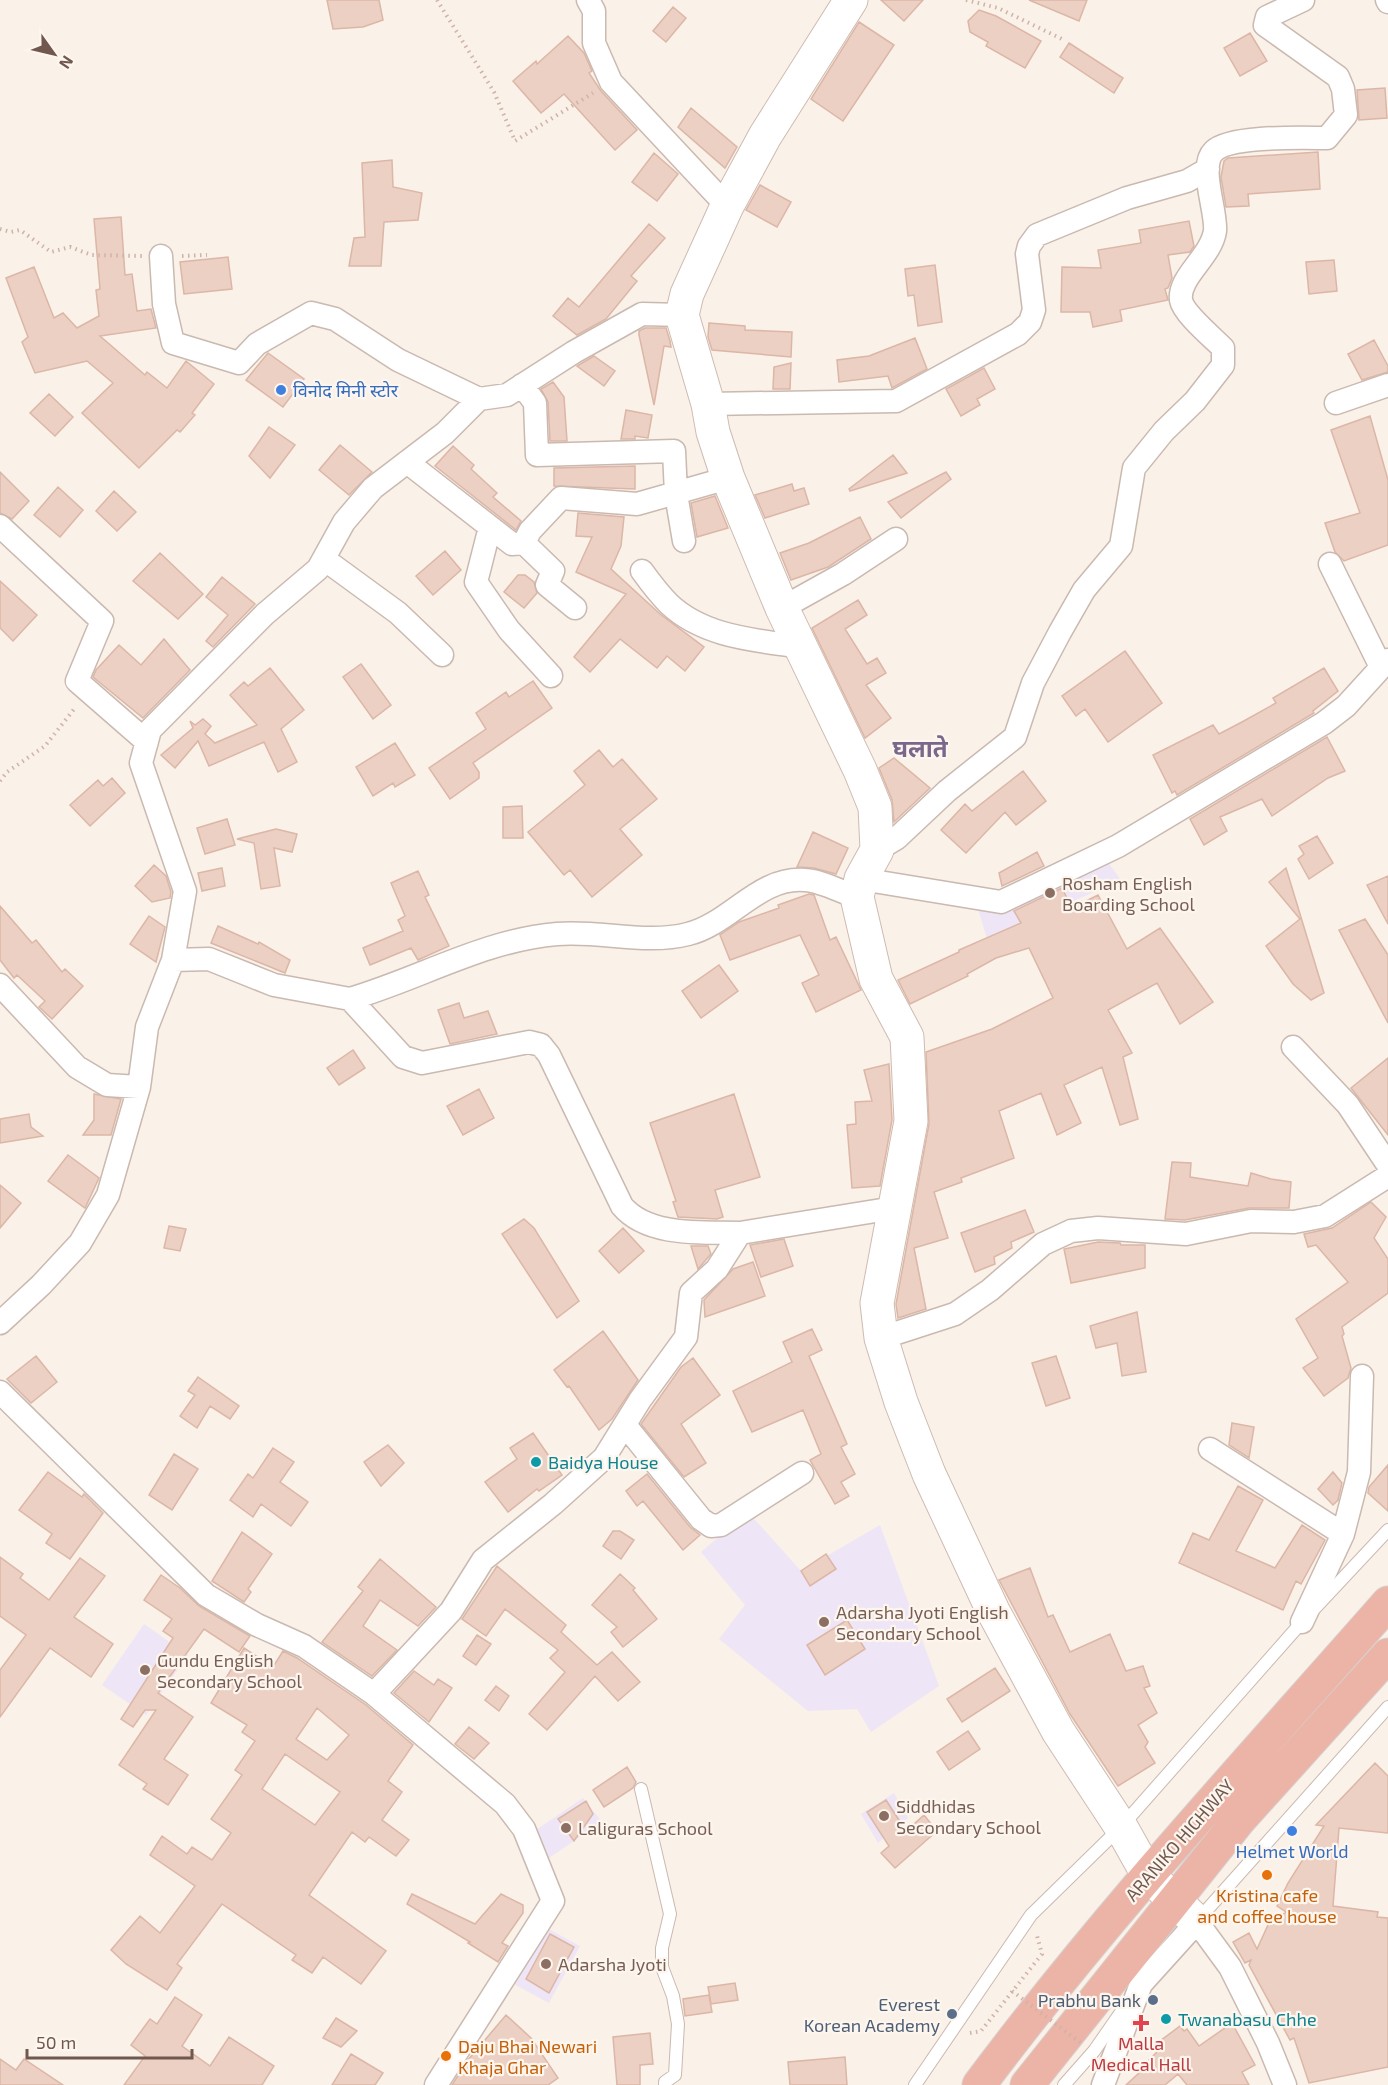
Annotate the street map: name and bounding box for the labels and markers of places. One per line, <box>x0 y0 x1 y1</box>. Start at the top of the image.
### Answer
place label: विनोद मिनी स्टोर <box>293 379 399 401</box>
marker: विनोद मिनी स्टोर <box>274 383 288 397</box>
place label: Rosham English Boarding School <box>1062 872 1195 915</box>
marker: Rosham English Boarding School <box>1043 886 1057 900</box>
place label: Baidya House <box>548 1451 658 1473</box>
marker: Baidya House <box>529 1455 543 1469</box>
place label: Adarsha Jyoti English Secondary School <box>836 1601 1009 1644</box>
marker: Adarsha Jyoti English Secondary School <box>817 1615 831 1629</box>
place label: Gundu English Secondary School <box>157 1649 302 1692</box>
marker: Gundu English Secondary School <box>138 1663 152 1677</box>
place label: Siddhidas Secondary School <box>896 1795 1041 1838</box>
marker: Siddhidas Secondary School <box>877 1809 891 1823</box>
place label: Laliguras School <box>578 1817 713 1839</box>
marker: Laliguras School <box>559 1821 573 1835</box>
marker: Helmet World <box>1285 1824 1299 1838</box>
place label: Helmet World <box>1236 1840 1348 1862</box>
marker: Kristina cafe and coffee house <box>1260 1868 1274 1882</box>
place label: Kristina cafe and coffee house <box>1197 1884 1337 1927</box>
place label: Adarsha Jyoti <box>558 1953 667 1975</box>
marker: Adarsha Jyoti <box>539 1957 553 1971</box>
place label: Prabhu Bank <box>1038 1989 1141 2011</box>
place label: Everest Korean Academy <box>804 1993 940 2036</box>
marker: Prabhu Bank <box>1146 1993 1160 2007</box>
marker: Everest Korean Academy <box>945 2007 959 2021</box>
place label: Twanabasu Chhe <box>1178 2008 1317 2030</box>
marker: Twanabasu Chhe <box>1159 2012 1173 2026</box>
marker: Malla Medical Hall <box>1134 2016 1148 2030</box>
place label: Malla Medical Hall <box>1091 2032 1192 2075</box>
place label: Daju Bhai Newari Khaja Ghar <box>458 2035 597 2078</box>
marker: Daju Bhai Newari Khaja Ghar <box>439 2049 453 2063</box>

